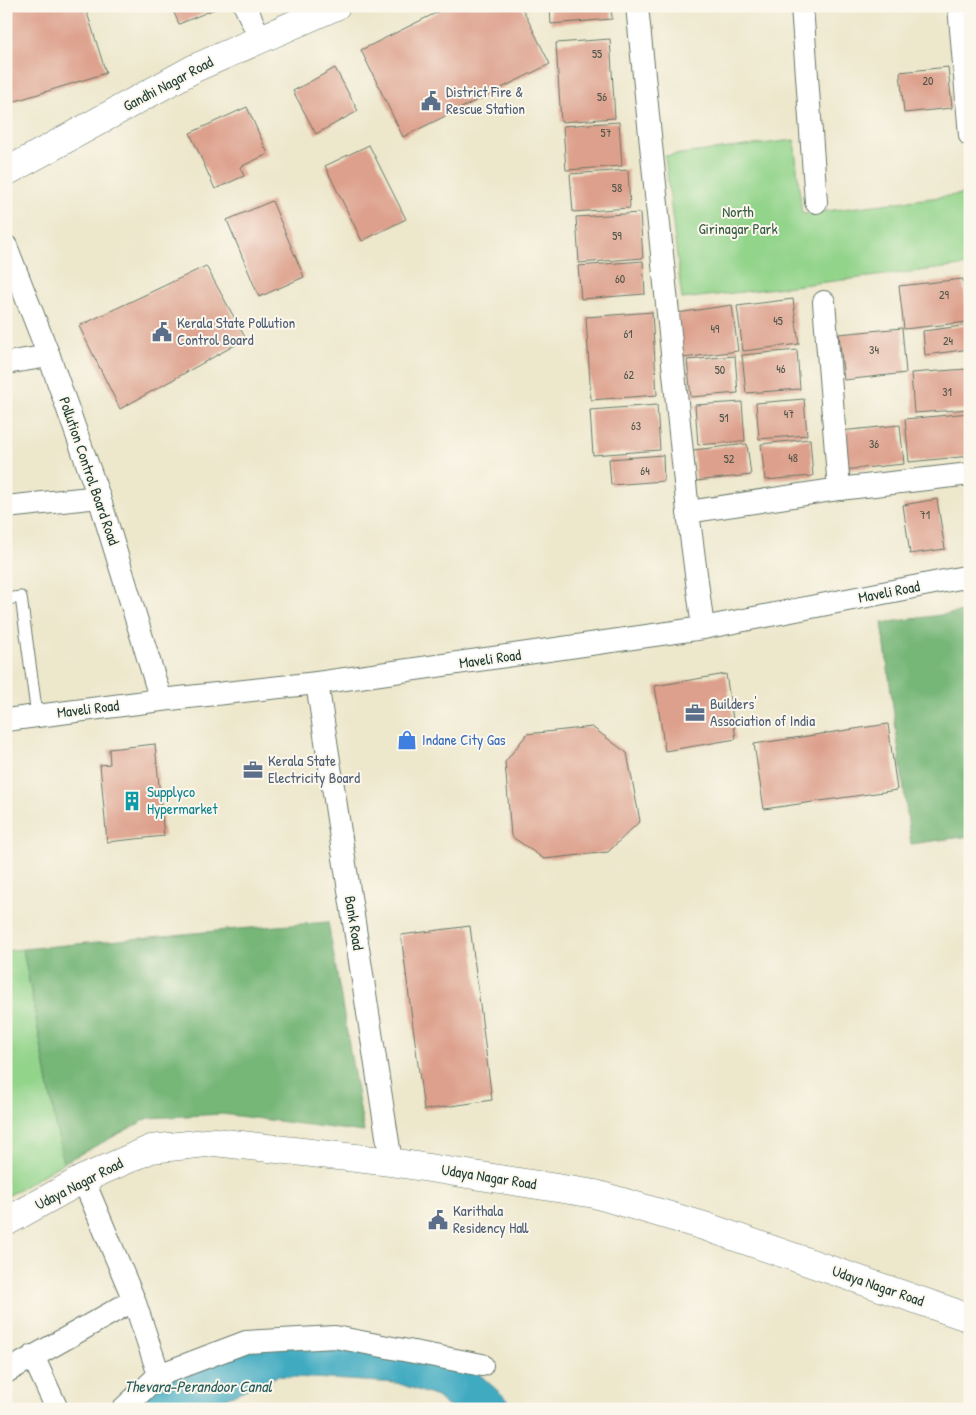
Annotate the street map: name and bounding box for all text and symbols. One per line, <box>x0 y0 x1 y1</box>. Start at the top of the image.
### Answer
house number: 55 <box>592 45 602 62</box>
street label: Gandhi Nagar Road <box>119 51 217 116</box>
house number: 20 <box>923 72 934 89</box>
place label: District Fire & Rescue Station <box>446 81 525 119</box>
house number: 56 <box>597 88 607 105</box>
public building icon: District Fire & Rescue Station <box>420 90 442 112</box>
house number: 57 <box>600 124 612 141</box>
house number: 58 <box>612 179 622 196</box>
park label: North Girinagar Park <box>698 201 778 239</box>
house number: 59 <box>612 227 622 244</box>
house number: 60 <box>615 270 625 287</box>
house number: 29 <box>939 286 950 303</box>
place label: Kerala State Pollution Control Board <box>177 312 296 350</box>
house number: 45 <box>773 312 783 329</box>
house number: 49 <box>711 320 720 337</box>
public building icon: Kerala State Pollution Control Board <box>151 321 173 343</box>
house number: 61 <box>623 325 633 342</box>
house number: 24 <box>943 332 954 349</box>
house number: 34 <box>869 341 879 358</box>
house number: 46 <box>776 360 786 377</box>
house number: 50 <box>715 361 725 378</box>
house number: 62 <box>624 366 635 383</box>
house number: 31 <box>942 383 952 400</box>
street label: Pollution Control Board Road <box>54 394 125 548</box>
house number: 47 <box>784 405 794 422</box>
house number: 51 <box>719 409 729 426</box>
house number: 63 <box>631 417 641 434</box>
house number: 36 <box>869 435 879 452</box>
house number: 48 <box>788 449 798 466</box>
house number: 52 <box>724 450 735 467</box>
house number: 64 <box>640 462 650 479</box>
house number: 71 <box>920 506 930 523</box>
street label: Maveli Road <box>856 575 922 608</box>
street label: Maveli Road <box>458 644 522 673</box>
place label: Builders' Association of India <box>710 693 815 731</box>
street label: Maveli Road <box>56 694 120 723</box>
office icon: Builders' Association of India <box>684 702 706 724</box>
shop icon: Indane City Gas <box>396 729 418 751</box>
place label: Indane City Gas <box>422 729 506 750</box>
place label: Kerala State Electricity Board <box>268 750 360 788</box>
office icon: Kerala State Electricity Board <box>242 759 264 781</box>
place label: Supplyco Hypermarket <box>147 781 219 819</box>
building icon: Supplyco Hypermarket <box>121 790 143 812</box>
street label: Bank Road <box>340 894 369 952</box>
street label: Udaya Nagar Road <box>31 1152 126 1215</box>
street label: Udaya Nagar Road <box>440 1159 538 1194</box>
place label: Karithala Residency Hall <box>453 1200 529 1238</box>
public building icon: Karithala Residency Hall <box>427 1209 449 1231</box>
street label: Udaya Nagar Road <box>829 1260 927 1311</box>
water label: Thevara-Perandoor Canal <box>124 1375 273 1397</box>

